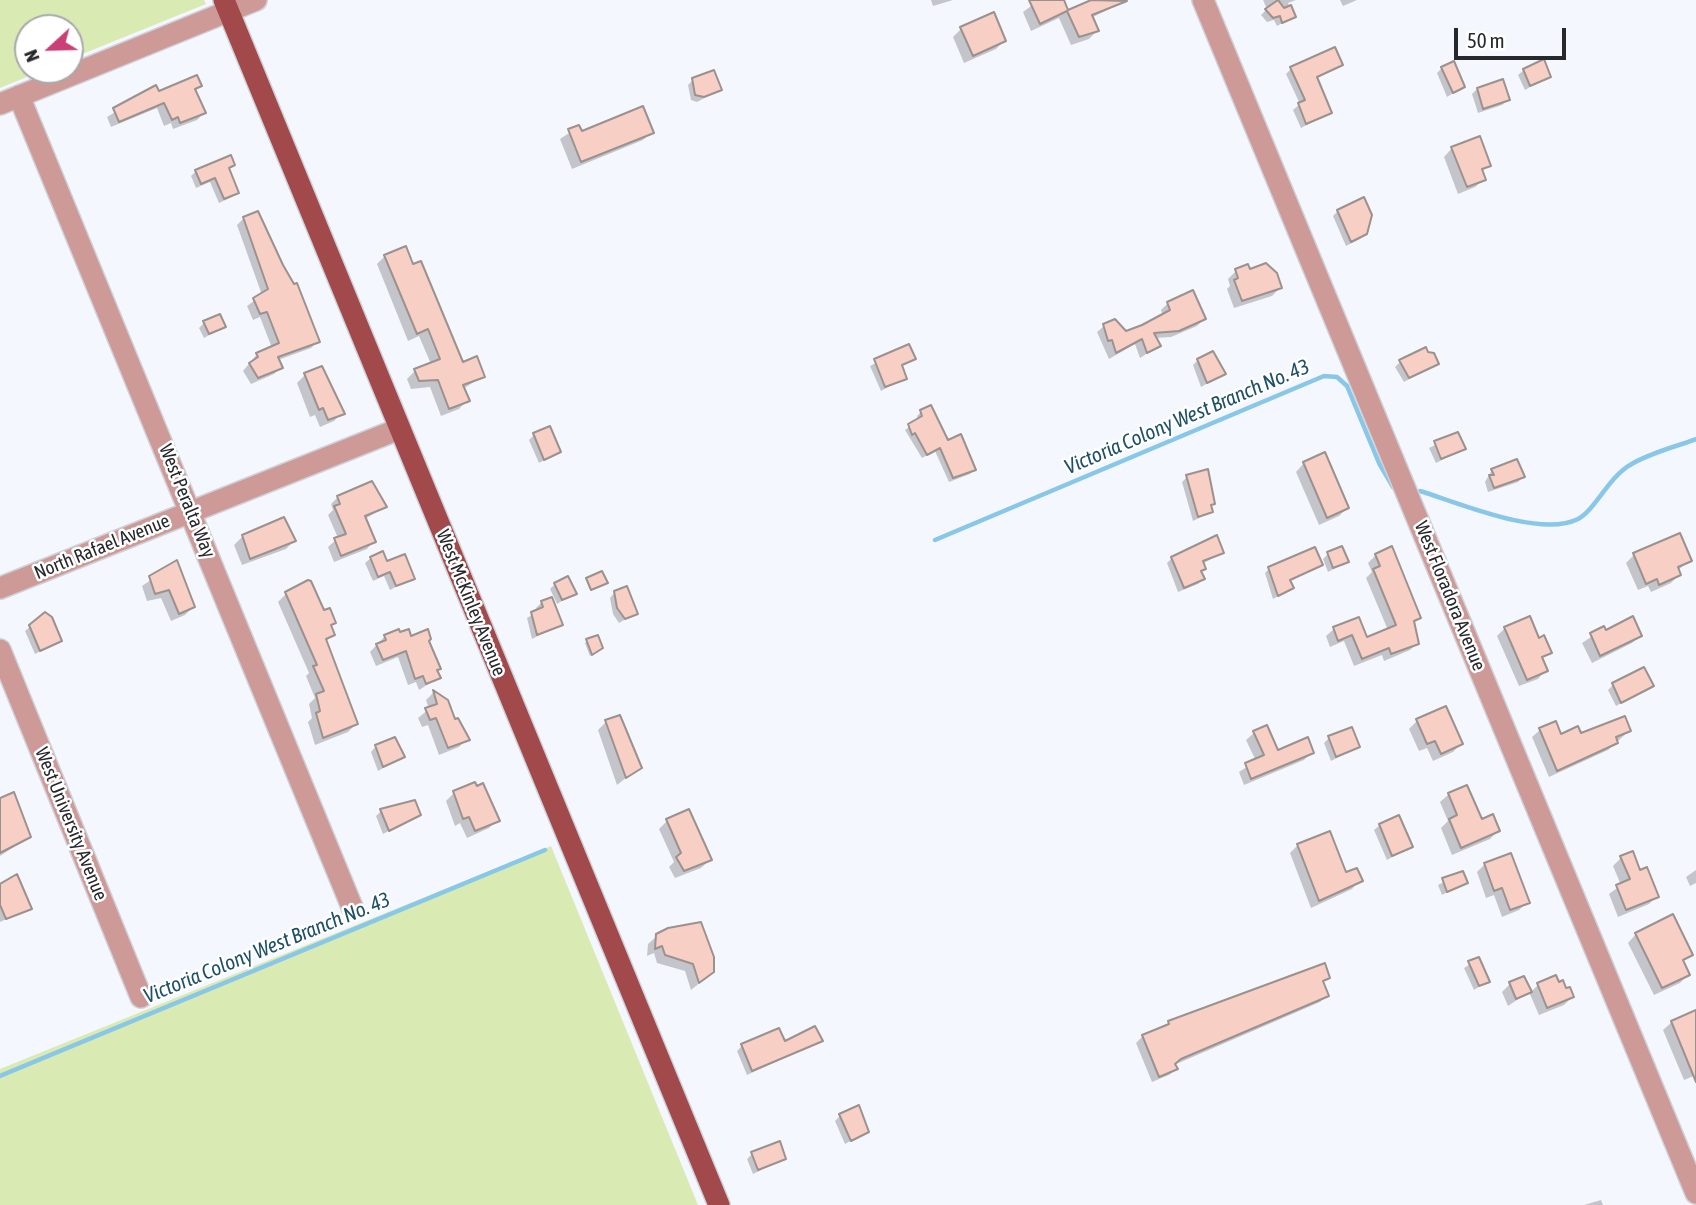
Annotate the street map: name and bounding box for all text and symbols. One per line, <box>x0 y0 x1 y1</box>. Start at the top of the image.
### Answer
north arrow <box>14 14 84 84</box>
scale bar <box>1458 14 1570 58</box>
text: 50 m <box>1467 28 1505 52</box>
text: N <box>19 47 44 65</box>
water label: Victoria Colony West Branch No. 43 <box>1061 354 1313 480</box>
street label: West Peralta Way <box>154 441 220 561</box>
street label: North Rafael Avenue <box>31 509 173 585</box>
street label: West Floradora Avenue <box>1410 518 1490 674</box>
street label: West McKinley Avenue <box>431 527 511 679</box>
street label: West University Avenue <box>30 744 112 904</box>
water label: Victoria Colony West Branch No. 43 <box>140 887 394 1009</box>

